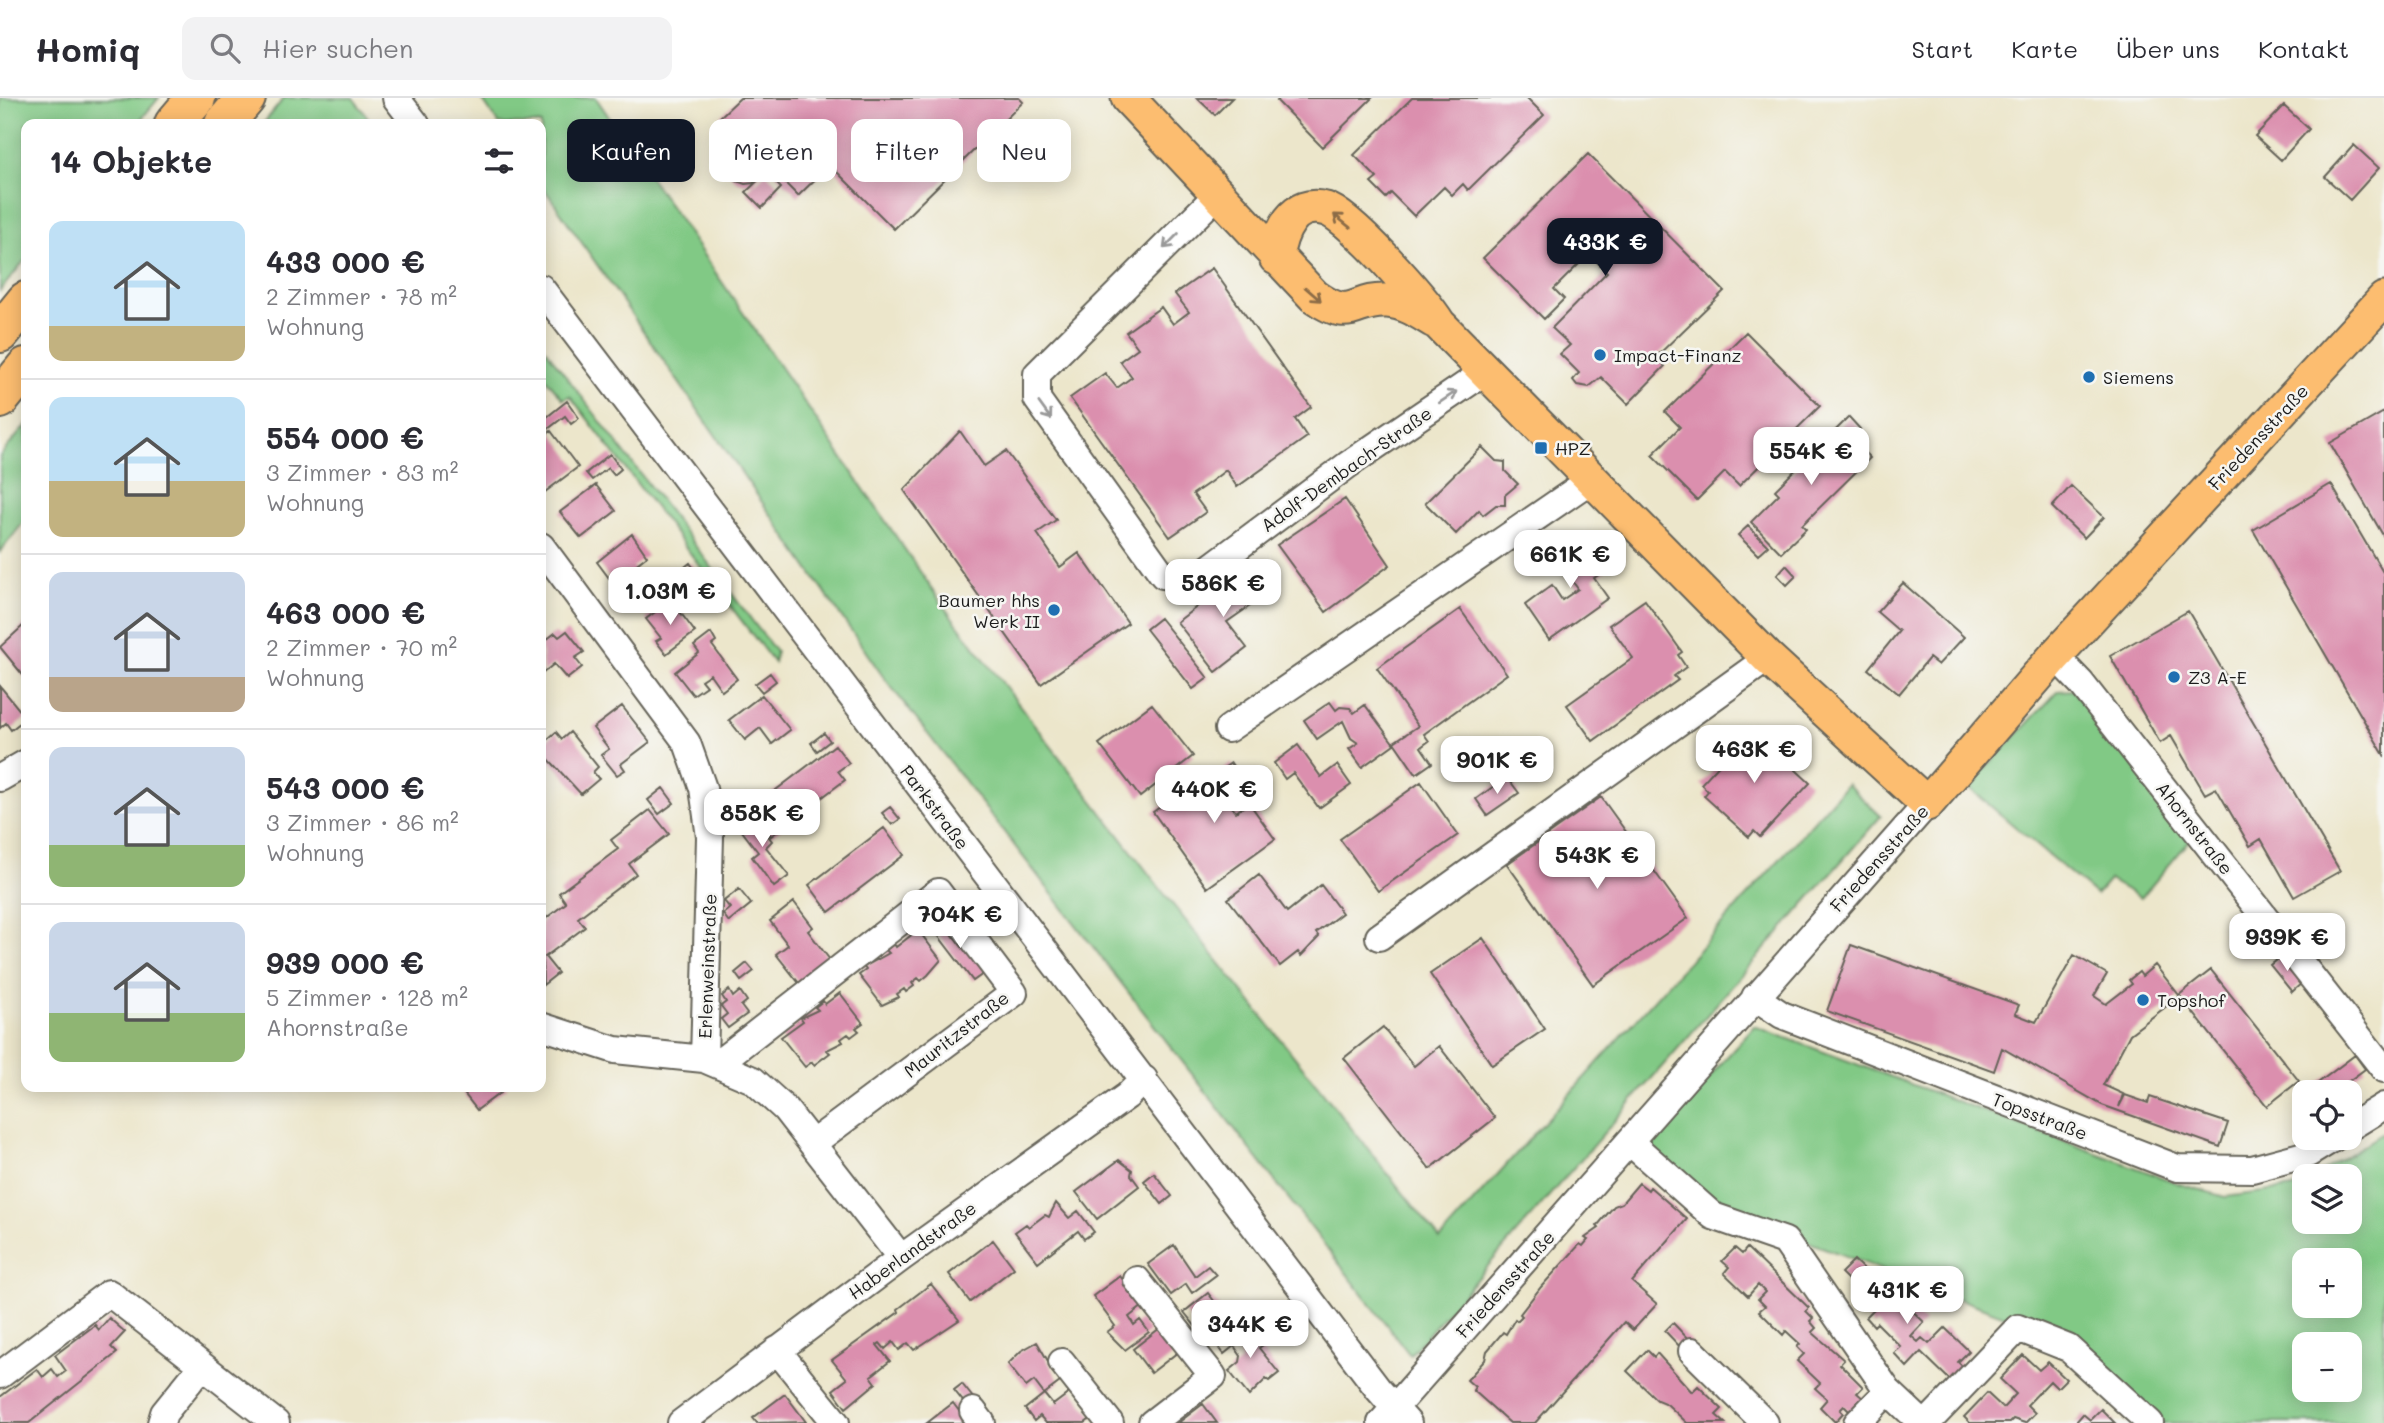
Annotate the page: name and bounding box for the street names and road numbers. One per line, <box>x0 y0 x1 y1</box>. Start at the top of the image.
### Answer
street label: Friedensstraße <box>2203 379 2313 495</box>
street label: Adolf-Dembach-Straße <box>1256 401 1436 537</box>
street label: Parkstraße <box>895 760 975 854</box>
street label: Ahornstraße <box>2151 777 2239 879</box>
street label: Friedensstraße <box>1824 799 1934 917</box>
street label: Erlenweinstraße <box>692 893 722 1039</box>
street label: Mauritzstraße <box>898 985 1014 1083</box>
street label: Topsstraße <box>1989 1087 2091 1145</box>
street label: Haberlandstraße <box>843 1196 981 1304</box>
street label: Friedensstraße <box>1450 1225 1560 1343</box>

